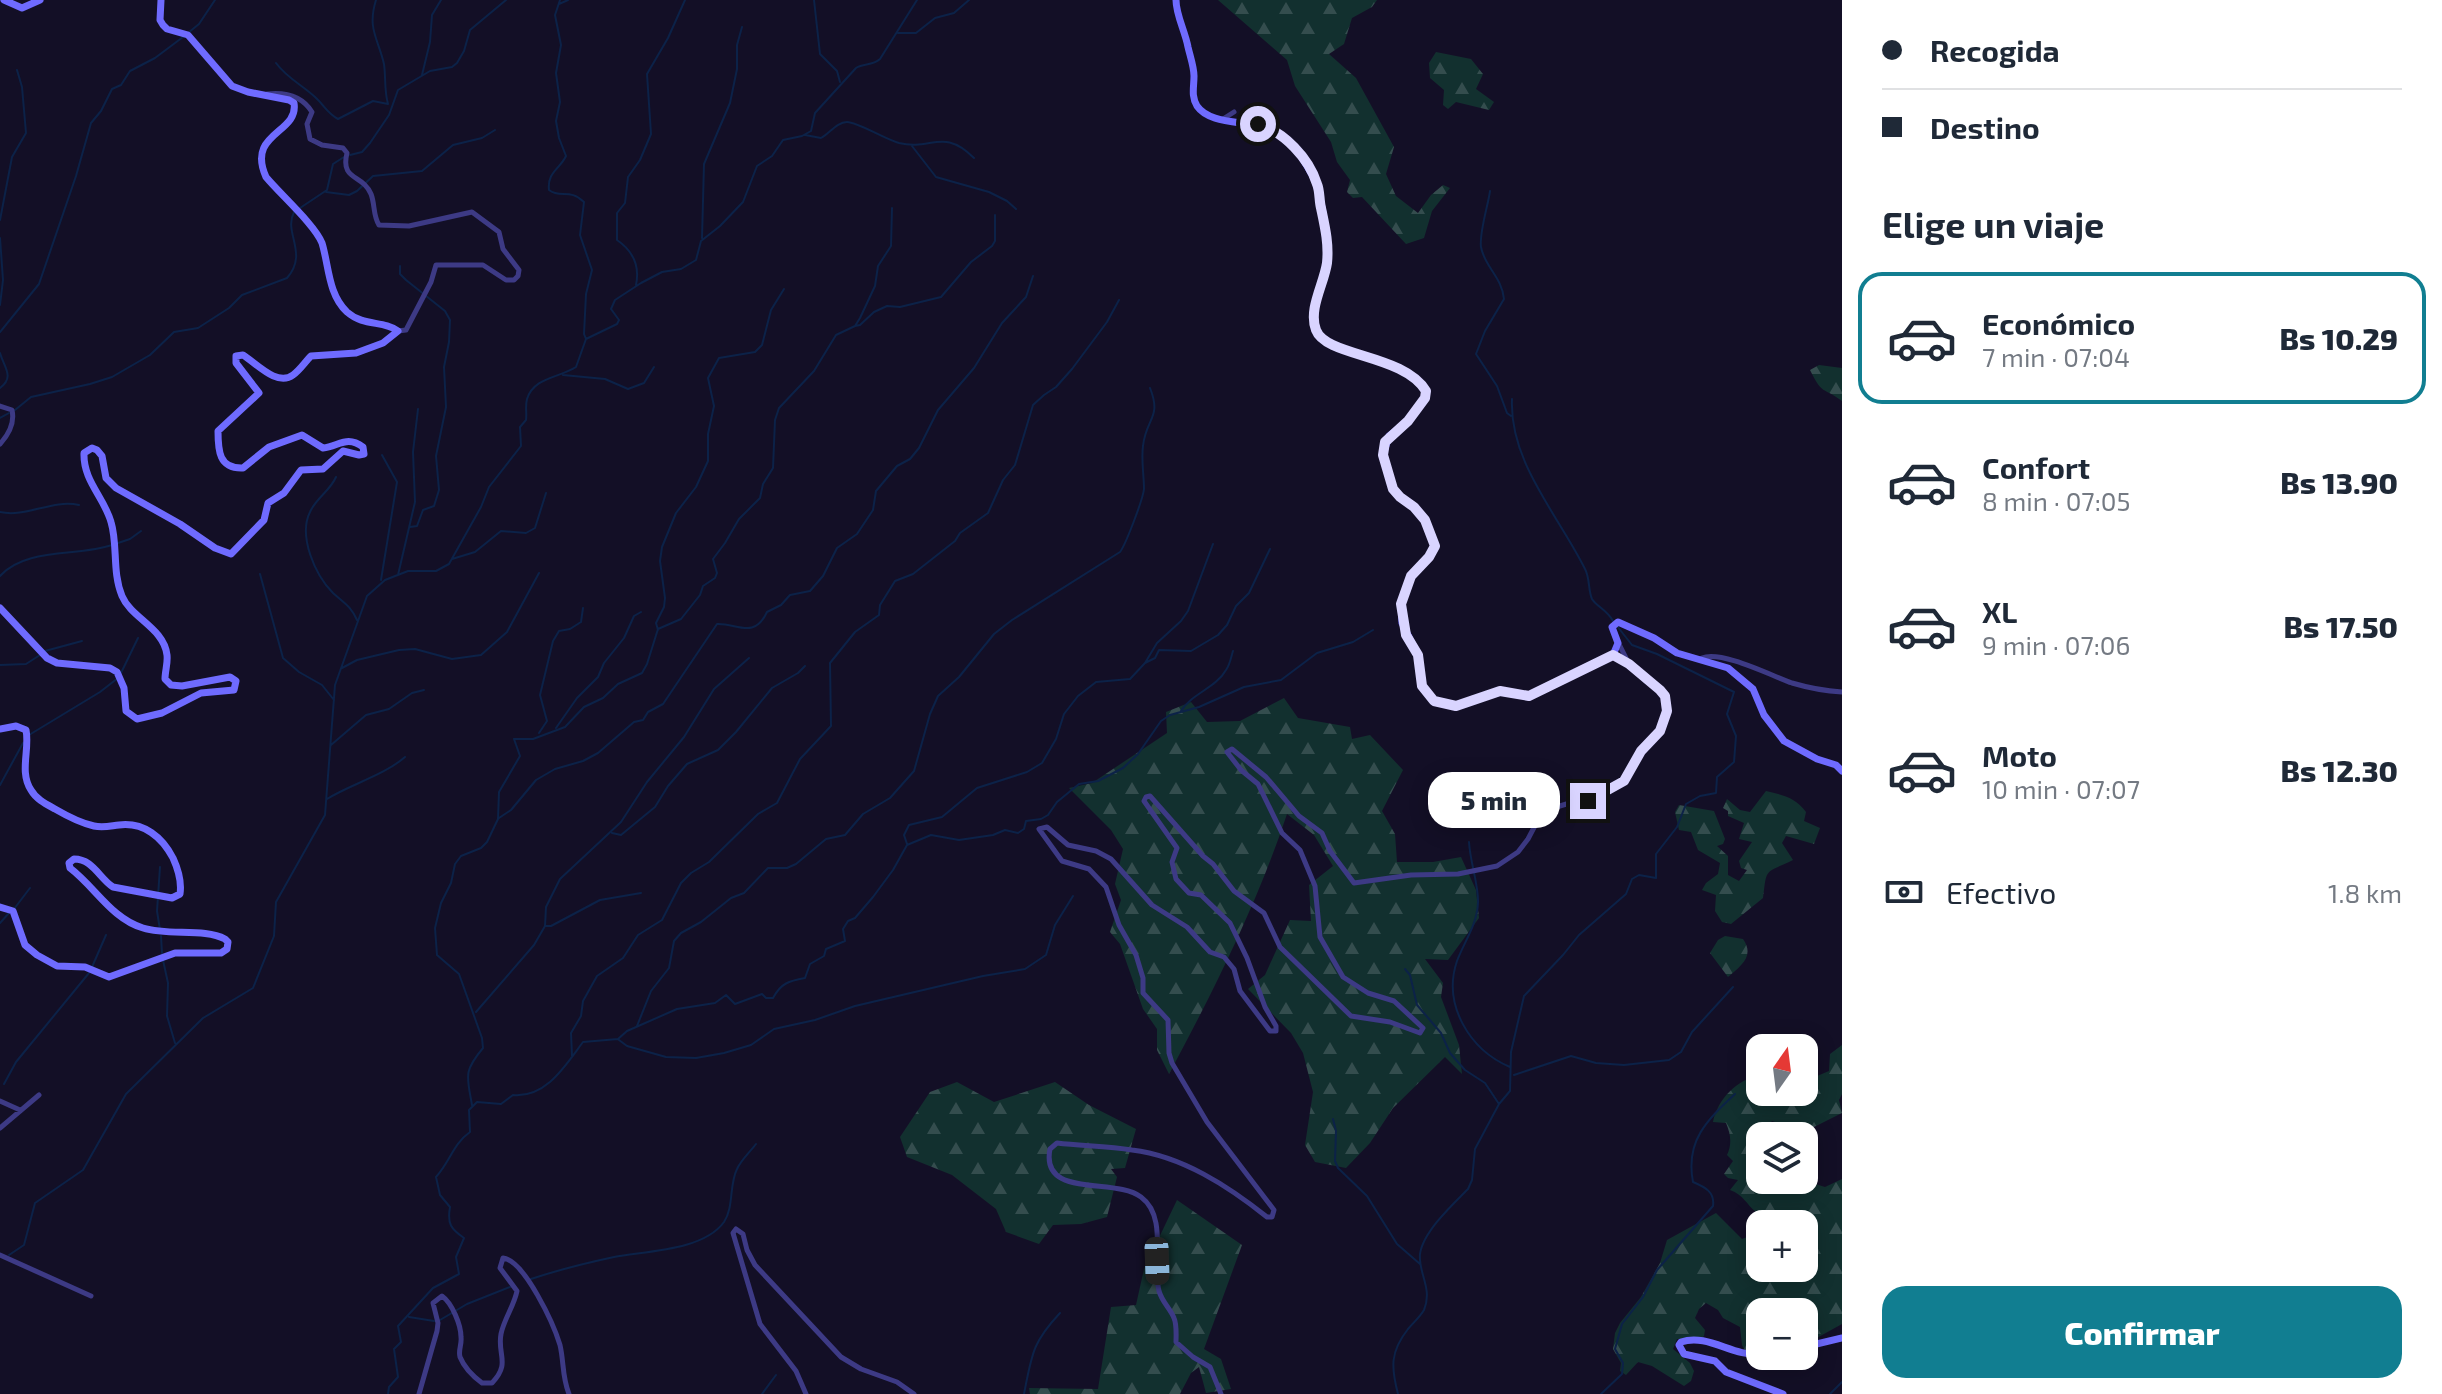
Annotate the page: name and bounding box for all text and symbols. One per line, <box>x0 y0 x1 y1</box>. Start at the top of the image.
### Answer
text: Recogida <box>1930 32 2060 68</box>
route start <box>1240 106 1276 142</box>
text: Destino <box>1930 109 2040 145</box>
text: Elige un viaje <box>1882 202 2104 245</box>
icon: car <box>1886 302 1958 374</box>
text: Económico <box>1982 305 2135 341</box>
text: Bs 10.29 <box>2280 320 2398 356</box>
text: 7 min · 07:04 <box>1982 341 2130 372</box>
icon: car <box>1886 446 1958 518</box>
text: Confort <box>1982 449 2090 485</box>
text: Bs 13.90 <box>2280 464 2398 500</box>
text: 8 min · 07:05 <box>1982 485 2130 516</box>
icon: car <box>1886 590 1958 662</box>
text: XL <box>1982 593 2017 629</box>
text: Bs 17.50 <box>2284 608 2398 644</box>
text: 9 min · 07:06 <box>1982 629 2130 660</box>
icon: car <box>1886 734 1958 806</box>
text: Moto <box>1982 737 2057 773</box>
text: Bs 12.30 <box>2280 752 2398 788</box>
callout: 5 min <box>1428 773 1560 829</box>
text: 10 min · 07:07 <box>1982 773 2140 804</box>
route end <box>1570 783 1606 819</box>
text: 5 min <box>1461 784 1527 815</box>
icon: cash <box>1882 870 1926 914</box>
text: Efectivo <box>1946 874 2056 910</box>
text: 1.8 km <box>2328 877 2402 908</box>
north arrow <box>1746 1034 1818 1106</box>
map controls <box>1746 1034 1818 1370</box>
button: layers <box>1746 1122 1818 1194</box>
button: + <box>1746 1210 1818 1282</box>
car <box>1144 1237 1170 1285</box>
button: Confirmar <box>1882 1286 2402 1378</box>
button: − <box>1746 1298 1818 1370</box>

